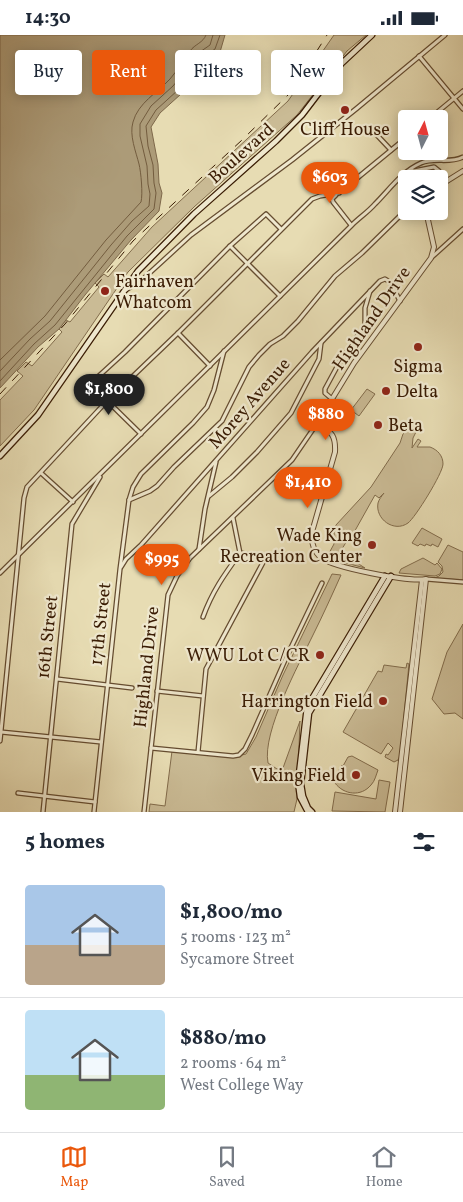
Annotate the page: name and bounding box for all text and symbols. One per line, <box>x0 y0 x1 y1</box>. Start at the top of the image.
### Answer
text: 14:30 <box>25 5 71 31</box>
chip: Buy <box>15 50 82 95</box>
chip: Rent <box>92 50 165 95</box>
chip: Filters <box>175 50 261 95</box>
chip: New <box>271 50 343 95</box>
marker: Cliff House <box>339 104 351 116</box>
north arrow <box>398 110 448 160</box>
map controls <box>398 110 448 220</box>
street label: Boulevard <box>204 118 280 190</box>
place label: Cliff House <box>300 118 390 143</box>
pin: $603 <box>300 161 360 204</box>
text: $603 <box>312 167 348 189</box>
button: layers <box>398 170 448 220</box>
street label: Highland Drive <box>327 262 417 376</box>
place label: Fairhaven Whatcom <box>115 270 194 316</box>
marker: Fairhaven Whatcom <box>99 285 111 297</box>
marker: Sigma <box>412 341 424 353</box>
street label: Morey Avenue <box>203 353 297 455</box>
place label: Sigma <box>393 355 443 380</box>
pin: $1,800 <box>68 373 150 416</box>
text: $1,800 <box>85 379 133 401</box>
place label: Delta <box>396 380 438 405</box>
marker: Delta <box>380 385 392 397</box>
pin: $880 <box>296 399 356 441</box>
text: $880 <box>308 404 344 426</box>
place label: Beta <box>388 414 423 439</box>
marker: Beta <box>372 419 384 431</box>
pin: $1,410 <box>267 467 349 509</box>
text: $1,410 <box>285 472 331 494</box>
place label: Wade King Recreation Center <box>220 524 362 570</box>
marker: Wade King Recreation Center <box>366 539 378 551</box>
pin: $995 <box>132 543 192 586</box>
text: $995 <box>145 549 179 571</box>
street label: 17th Street <box>85 581 118 667</box>
street label: 16th Street <box>32 594 65 680</box>
street label: Highland Drive <box>129 605 166 729</box>
place label: WWU Lot C/CR <box>186 644 310 669</box>
marker: WWU Lot C/CR <box>314 649 326 661</box>
place label: Harrington Field <box>241 690 373 715</box>
marker: Harrington Field <box>377 695 389 707</box>
place label: Viking Field <box>251 764 346 789</box>
marker: Viking Field <box>350 769 362 781</box>
text: 5 homes <box>25 828 105 857</box>
icon: filters <box>410 828 438 856</box>
text: $1,800/mo <box>180 898 283 927</box>
icon: home <box>65 905 125 965</box>
text: 5 rooms · 123 m² <box>180 927 291 949</box>
text: Sycamore Street <box>180 949 295 971</box>
text: $880/mo <box>180 1024 266 1053</box>
icon: home <box>65 1030 125 1090</box>
text: 2 rooms · 64 m² <box>180 1053 287 1075</box>
text: West College Way <box>180 1075 304 1097</box>
tab: Map <box>60 1143 88 1192</box>
tab: Saved <box>209 1143 245 1192</box>
tab: Home <box>366 1143 403 1192</box>

